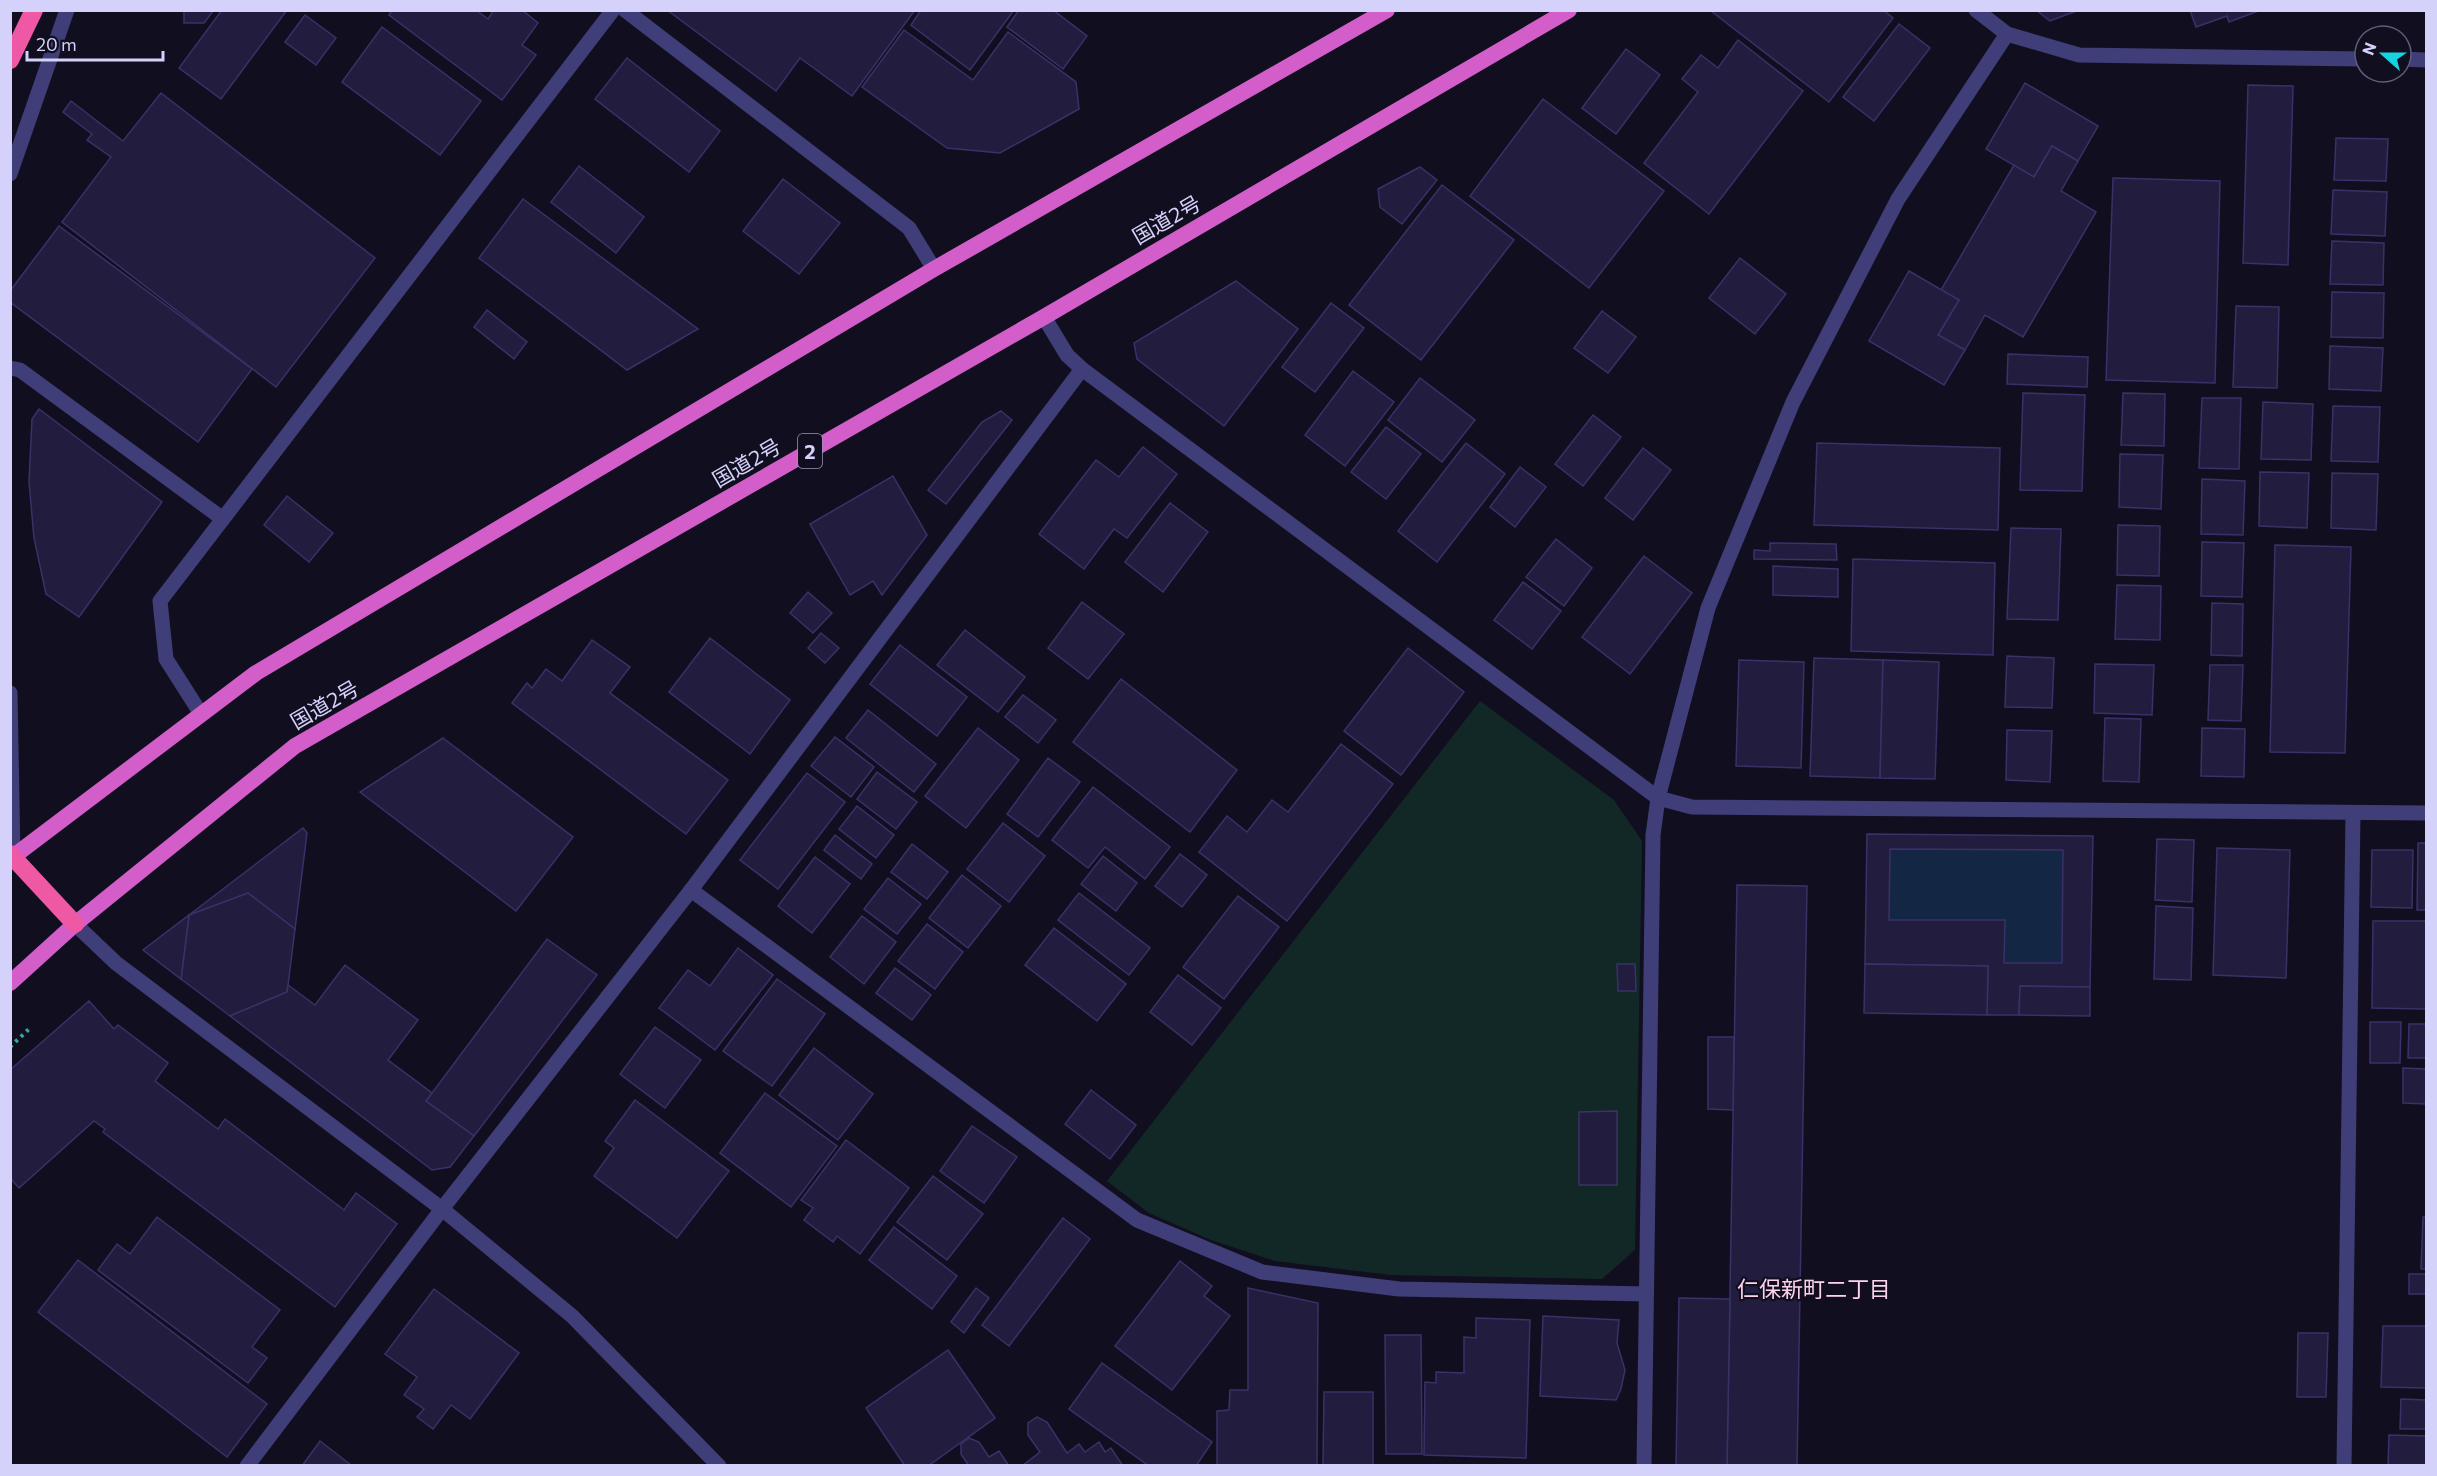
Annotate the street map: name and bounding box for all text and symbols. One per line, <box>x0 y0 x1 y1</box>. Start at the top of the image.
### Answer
scale bar <box>27 24 164 62</box>
north arrow <box>2353 24 2413 84</box>
text: 20 m <box>36 33 77 55</box>
text: N <box>2358 39 2380 57</box>
street label: 国道2号 <box>1127 190 1205 248</box>
street label: 国道2号 <box>707 433 785 491</box>
road number: 2 <box>798 434 822 468</box>
street label: 国道2号 <box>285 675 363 733</box>
district label: 仁保新町二丁目 <box>1737 1275 1891 1302</box>

